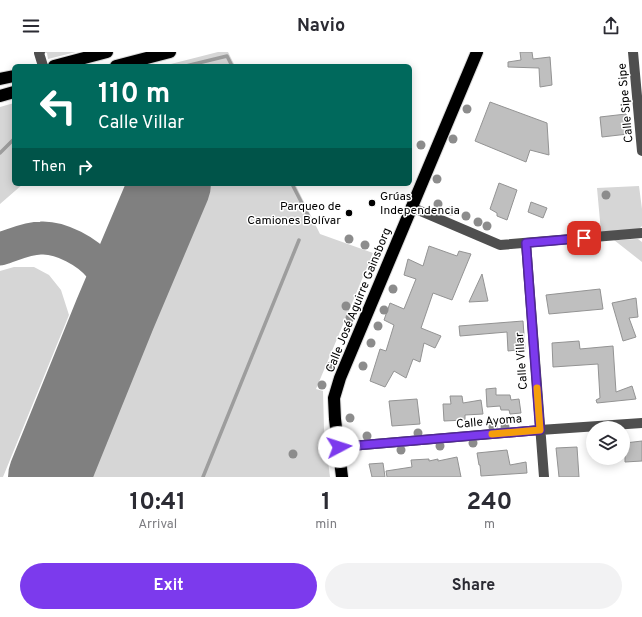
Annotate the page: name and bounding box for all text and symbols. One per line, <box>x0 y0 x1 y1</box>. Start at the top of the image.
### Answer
icon: menu <box>20 15 42 37</box>
text: Navio <box>297 15 345 38</box>
icon: share <box>600 15 622 37</box>
street label: Calle Sipe Sipe <box>615 62 637 143</box>
text: 110 m <box>98 77 170 113</box>
icon: left <box>32 80 84 132</box>
text: Calle Villar <box>98 112 184 135</box>
icon: right <box>74 156 96 178</box>
text: Then <box>32 158 66 177</box>
place label: Grúas Independencia <box>380 189 460 219</box>
marker: Grúas Independencia <box>367 198 377 208</box>
place label: Parqueo de Camiones Bolívar <box>247 199 341 229</box>
marker: Parqueo de Camiones Bolívar <box>344 208 354 218</box>
pin <box>567 221 601 255</box>
street label: Calle José Aguirre Gainsborg <box>323 226 395 375</box>
icon: arrive <box>573 227 595 249</box>
street label: Calle Villar <box>512 331 532 390</box>
street label: Calle Ayoma <box>455 411 523 433</box>
map controls <box>586 421 630 465</box>
button: layers <box>586 421 630 465</box>
position arrow <box>318 426 360 468</box>
text: 10:41 <box>130 488 186 518</box>
text: 1 <box>321 488 331 518</box>
text: 240 <box>467 488 512 518</box>
text: Arrival <box>138 517 177 533</box>
text: min <box>315 517 337 533</box>
text: m <box>484 517 495 533</box>
button: Exit <box>20 563 317 609</box>
button: Share <box>325 563 622 609</box>

